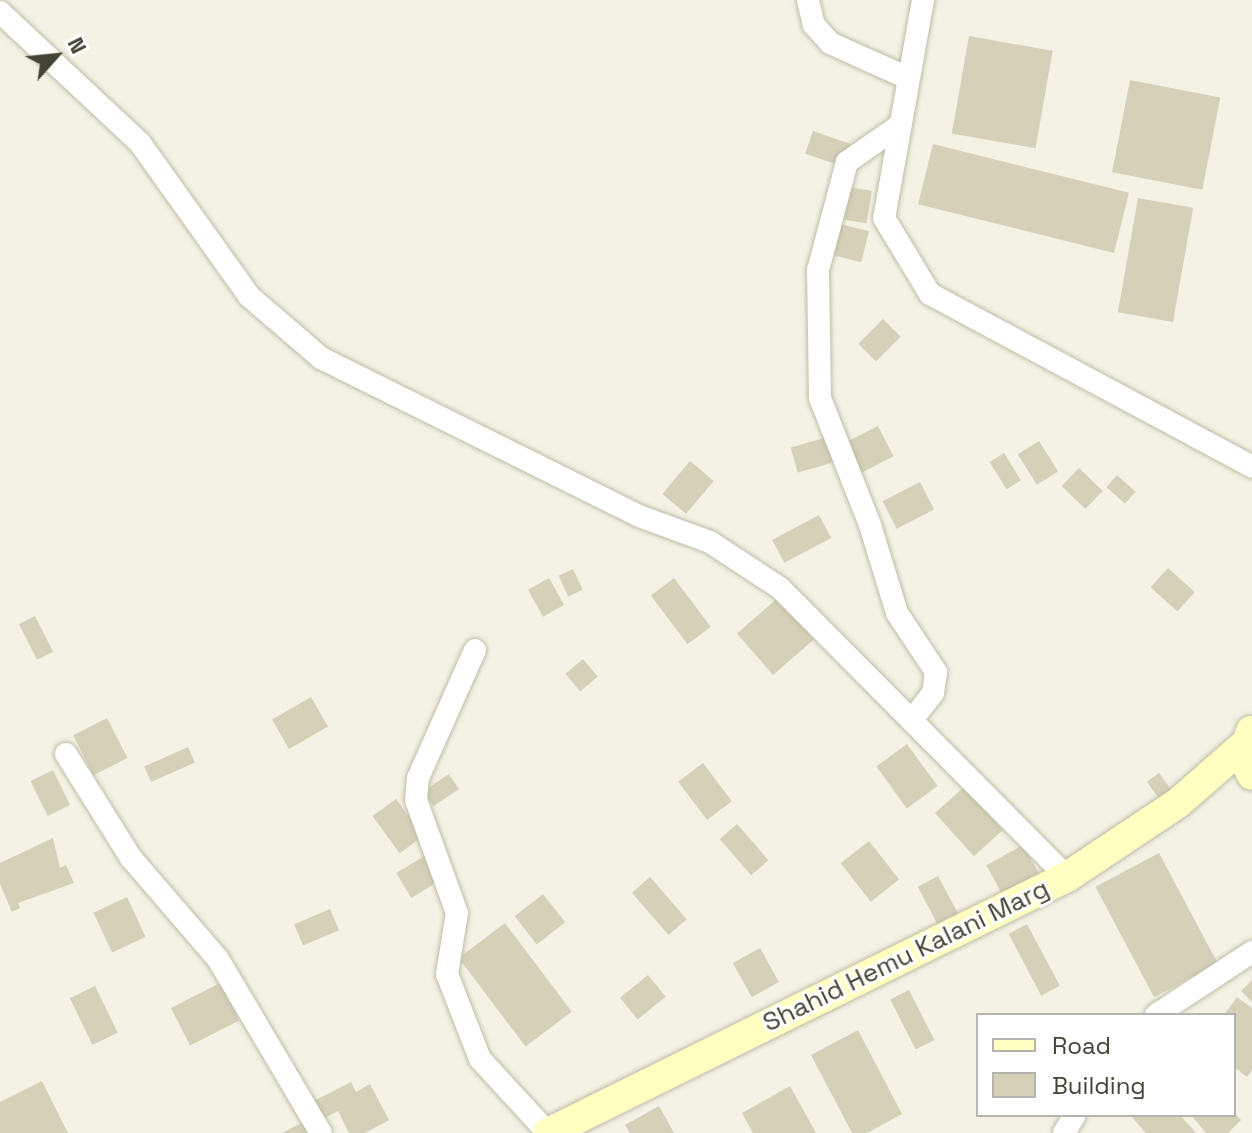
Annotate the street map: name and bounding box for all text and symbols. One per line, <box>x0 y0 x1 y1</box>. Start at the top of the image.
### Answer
north arrow <box>16 16 96 96</box>
text: N <box>62 32 93 58</box>
street label: Shahid Hemu Kalani Marg <box>758 873 1054 1039</box>
legend <box>976 1013 1236 1117</box>
text: Road <box>1052 1030 1111 1061</box>
text: Building <box>1052 1070 1146 1101</box>

